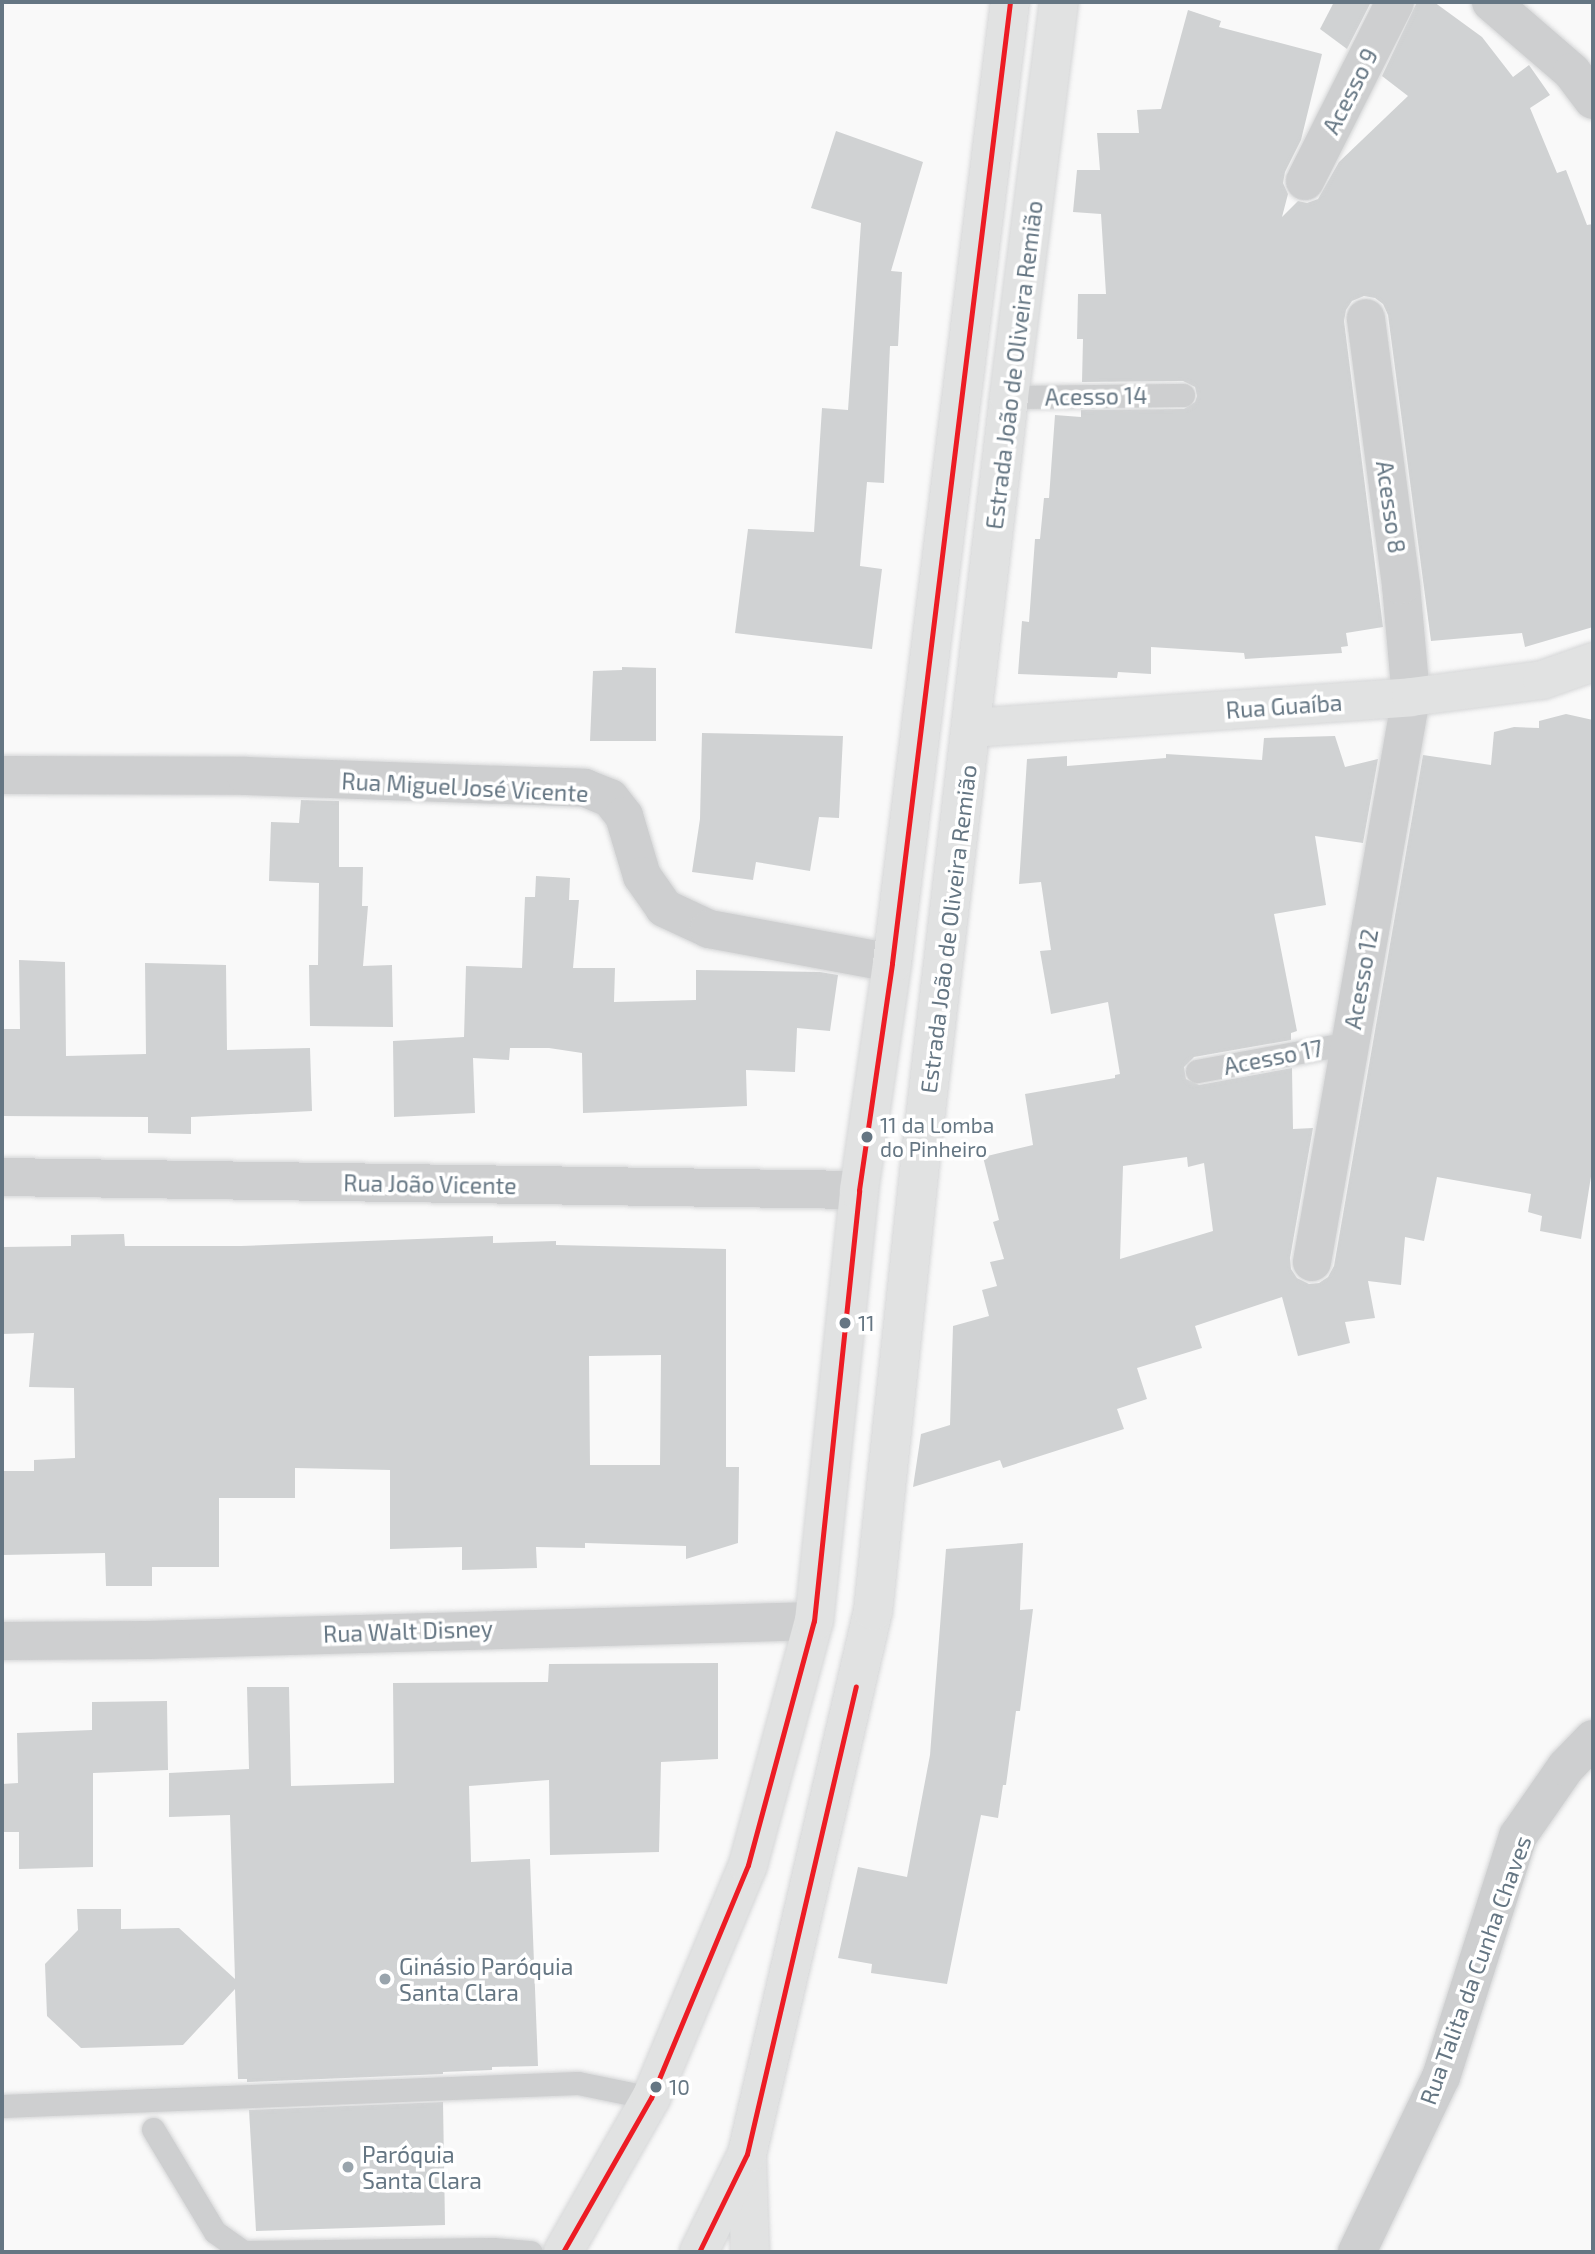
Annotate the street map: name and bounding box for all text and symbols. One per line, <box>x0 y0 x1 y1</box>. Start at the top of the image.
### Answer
street label: Acesso 9 <box>1317 44 1383 138</box>
street label: Estrada João de Oliveira Remião <box>980 199 1048 531</box>
street label: Acesso 14 <box>1044 381 1148 411</box>
street label: Acesso 8 <box>1371 459 1411 555</box>
street label: Rua Guaíba <box>1225 688 1343 724</box>
street label: Estrada João de Oliveira Remião <box>914 763 982 1095</box>
street label: Rua Miguel José Vicente <box>340 767 590 807</box>
street label: Acesso 12 <box>1339 927 1383 1031</box>
street label: Acesso 17 <box>1221 1034 1325 1080</box>
place label: 11 da Lomba do Pinheiro <box>880 1112 994 1162</box>
marker: 11 da Lomba do Pinheiro <box>860 1130 874 1144</box>
street label: Rua João Vicente <box>343 1169 517 1199</box>
place label: 11 <box>858 1310 875 1336</box>
marker: 11 <box>838 1316 852 1330</box>
street label: Rua Walt Disney <box>322 1614 494 1648</box>
street label: Rua Talita da Cunha Chaves <box>1413 1831 1537 2109</box>
place label: Ginásio Paróquia Santa Clara <box>399 1952 573 2006</box>
marker: Ginásio Paróquia Santa Clara <box>377 1971 393 1987</box>
place label: 10 <box>669 2074 690 2100</box>
marker: 10 <box>649 2080 663 2094</box>
place label: Paróquia Santa Clara <box>362 2140 482 2194</box>
marker: Paróquia Santa Clara <box>340 2159 356 2175</box>

